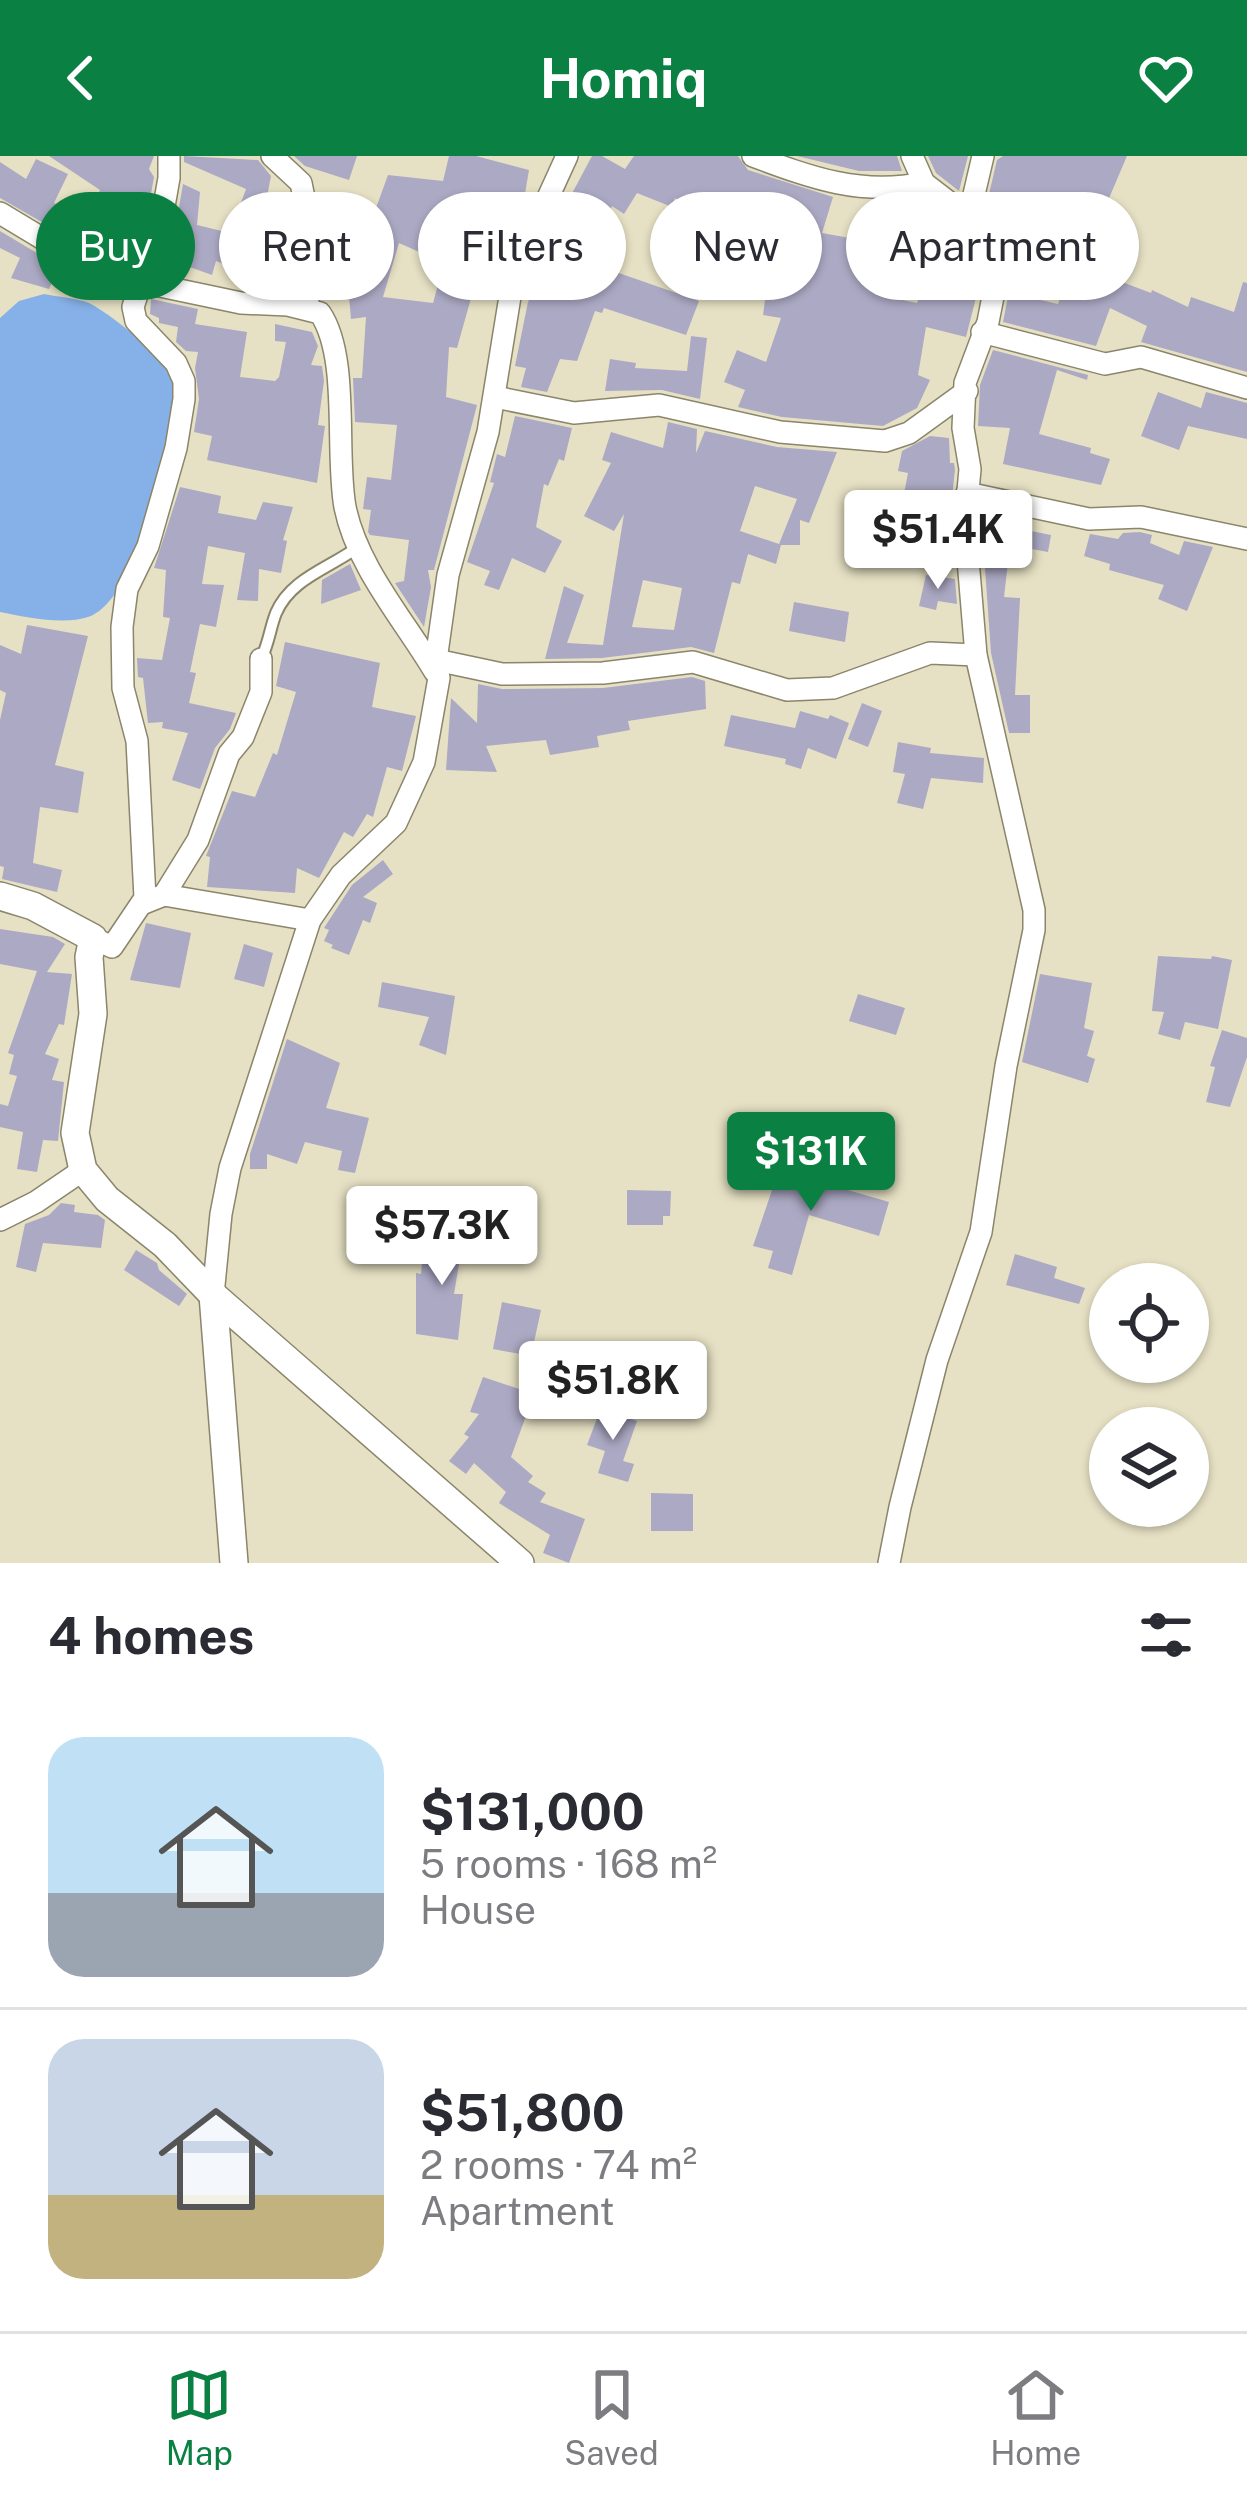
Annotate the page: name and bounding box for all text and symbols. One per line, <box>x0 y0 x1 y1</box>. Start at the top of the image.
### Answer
icon: back <box>48 45 114 111</box>
icon: heart <box>1133 45 1199 111</box>
text: Homiq <box>540 47 707 110</box>
chip: Buy <box>36 192 195 300</box>
chip: Rent <box>219 192 394 300</box>
chip: Filters <box>418 192 626 300</box>
chip: New <box>650 192 822 300</box>
chip: Apartment <box>846 192 1139 300</box>
pin: $51.4K <box>840 490 1036 592</box>
text: $51.4K <box>871 506 1005 552</box>
pin: $131K <box>727 1112 895 1214</box>
text: $131K <box>754 1128 868 1174</box>
pin: $57.3K <box>344 1186 540 1288</box>
text: $57.3K <box>373 1202 511 1248</box>
map controls <box>1089 1263 1209 1527</box>
button: locate <box>1089 1263 1209 1383</box>
pin: $51.8K <box>515 1341 711 1443</box>
text: $51.8K <box>546 1357 680 1403</box>
button: layers <box>1089 1407 1209 1527</box>
icon: filters <box>1133 1602 1199 1668</box>
text: 4 homes <box>48 1606 254 1665</box>
text: $131,000 <box>420 1782 645 1841</box>
icon: home <box>144 1785 288 1929</box>
text: 5 rooms · 168 m² <box>420 1841 717 1887</box>
text: House <box>420 1887 536 1933</box>
text: $51,800 <box>420 2083 625 2142</box>
icon: home <box>144 2087 288 2231</box>
text: 2 rooms · 74 m² <box>420 2142 697 2188</box>
text: Apartment <box>420 2188 615 2234</box>
tab: Map <box>166 2362 233 2472</box>
tab: Saved <box>564 2362 659 2472</box>
tab: Home <box>990 2362 1081 2472</box>

